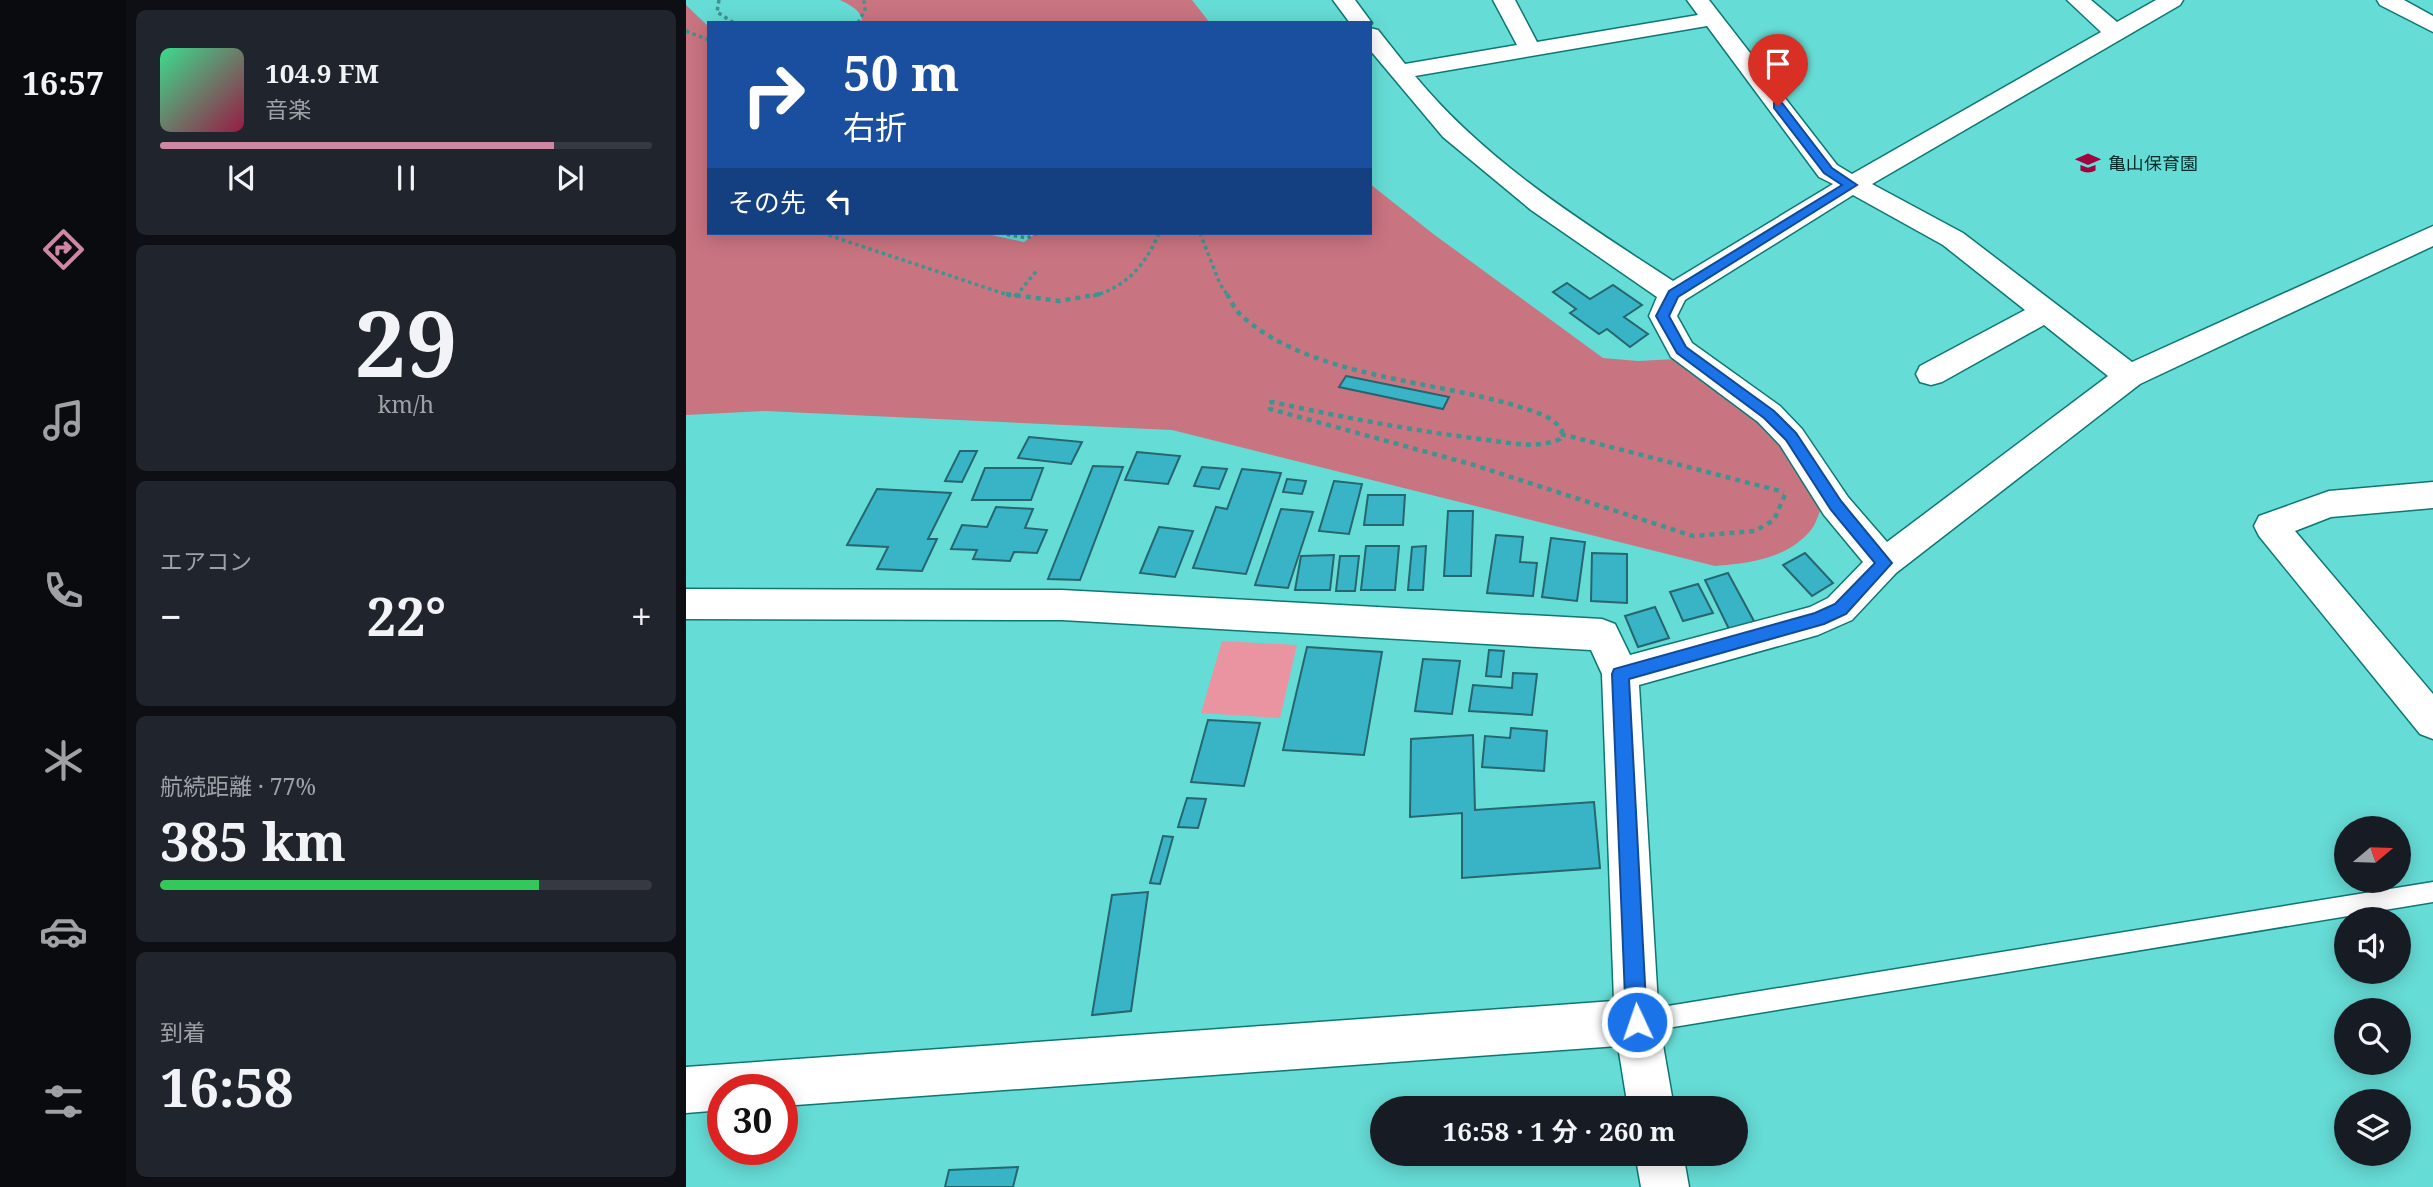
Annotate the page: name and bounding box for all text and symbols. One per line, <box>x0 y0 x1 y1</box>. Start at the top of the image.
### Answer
pin <box>1748 34 1808 106</box>
text: 50 m <box>843 39 959 105</box>
icon: arrive <box>1759 45 1797 83</box>
icon: right <box>728 49 819 140</box>
text: 104.9 FM <box>265 55 379 91</box>
text: 16:57 <box>22 61 104 104</box>
text: 音楽 <box>265 93 311 125</box>
text: 右折 <box>843 105 907 148</box>
school or university icon: 亀山保育園 <box>2074 149 2102 177</box>
place label: 亀山保育園 <box>2108 151 2198 175</box>
icon: previous <box>223 159 261 197</box>
icon: pause <box>387 159 425 197</box>
icon: next <box>551 159 589 197</box>
icon: left <box>820 182 858 220</box>
text: その先 <box>728 184 806 220</box>
icon: directions <box>39 225 88 274</box>
text: 29 <box>355 280 457 404</box>
text: km/h <box>378 388 434 420</box>
icon: music <box>39 396 88 445</box>
text: エアコン <box>160 545 252 577</box>
icon: phone <box>39 566 88 615</box>
text: 22° <box>367 580 446 651</box>
text: − <box>160 590 182 642</box>
text: + <box>631 590 652 642</box>
icon: climate <box>39 736 88 785</box>
text: 航続距離 · 77% <box>160 770 316 802</box>
text: 385 km <box>160 805 346 876</box>
north arrow <box>2334 816 2412 892</box>
map controls <box>2334 816 2411 1166</box>
icon: car <box>39 907 88 956</box>
button: sound <box>2334 907 2411 984</box>
position arrow <box>1600 985 1674 1059</box>
button: search <box>2334 998 2411 1075</box>
text: 到着 <box>160 1016 206 1048</box>
text: 16:58 <box>160 1051 293 1122</box>
speed limit sign: 30 <box>707 1074 798 1165</box>
icon: filters <box>39 1077 88 1126</box>
button: layers <box>2334 1089 2411 1166</box>
text: 16:58 · 1 分 · 260 m <box>1443 1113 1675 1149</box>

